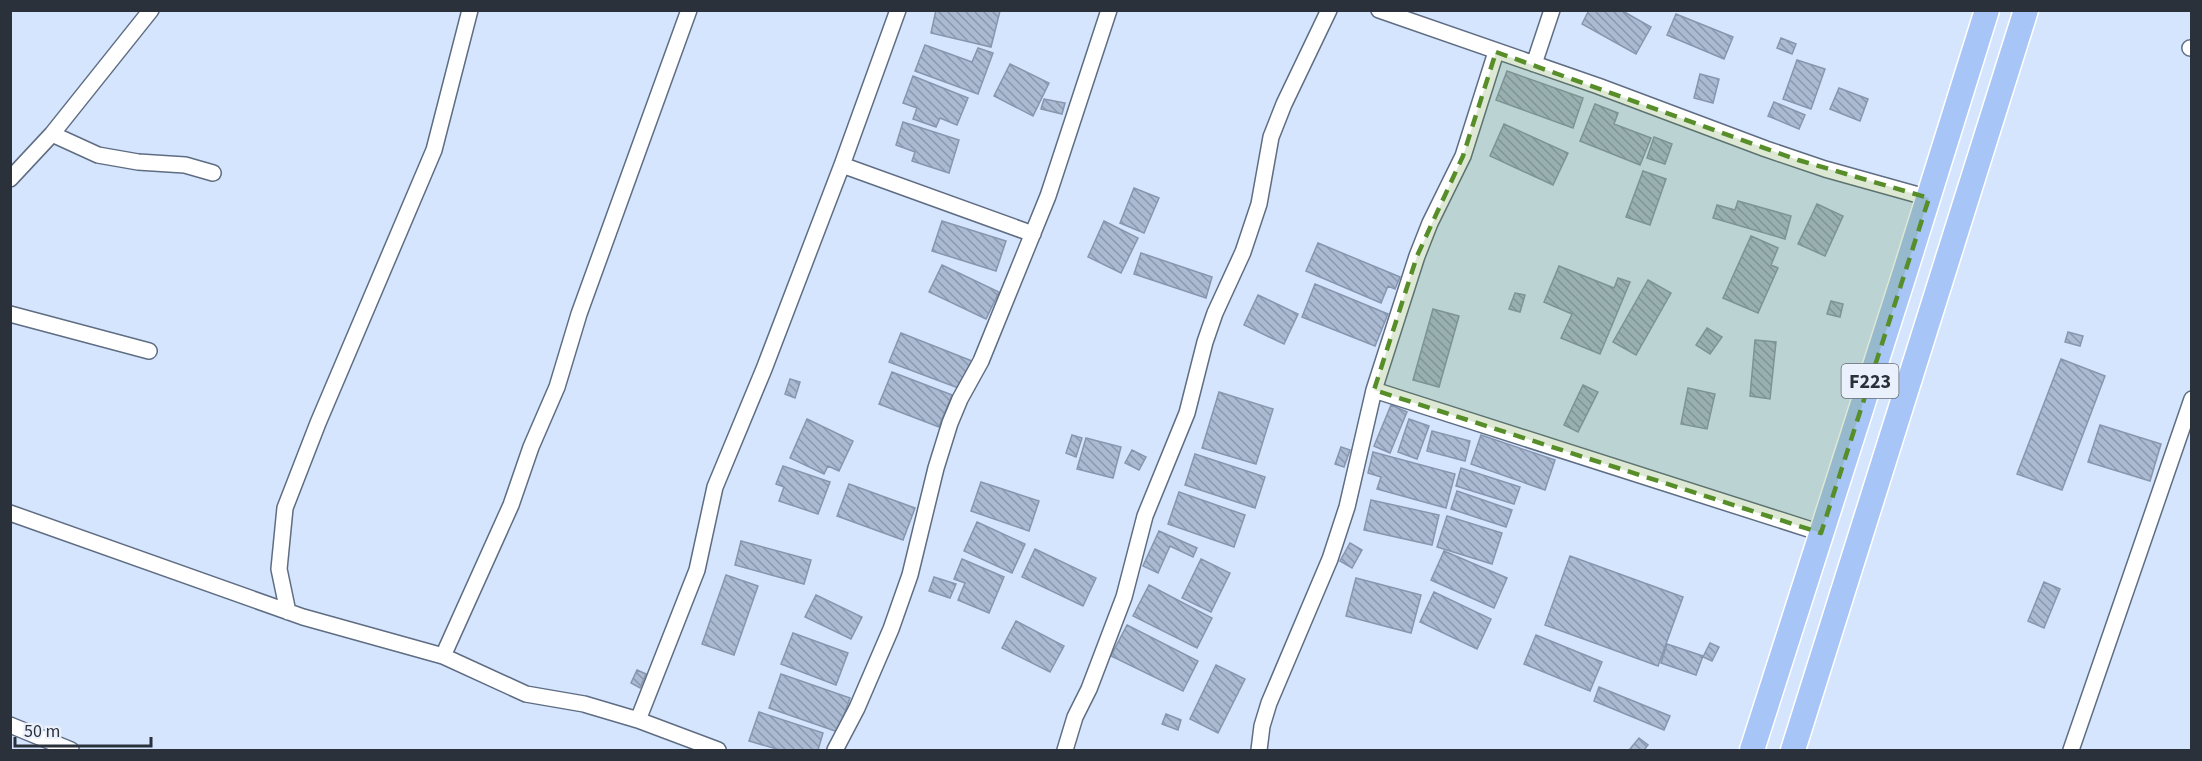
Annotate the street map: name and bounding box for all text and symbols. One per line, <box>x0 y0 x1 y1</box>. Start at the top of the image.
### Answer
road number: F223 <box>1842 364 1898 398</box>
scale bar <box>15 710 152 748</box>
text: 50 m <box>24 719 60 744</box>

